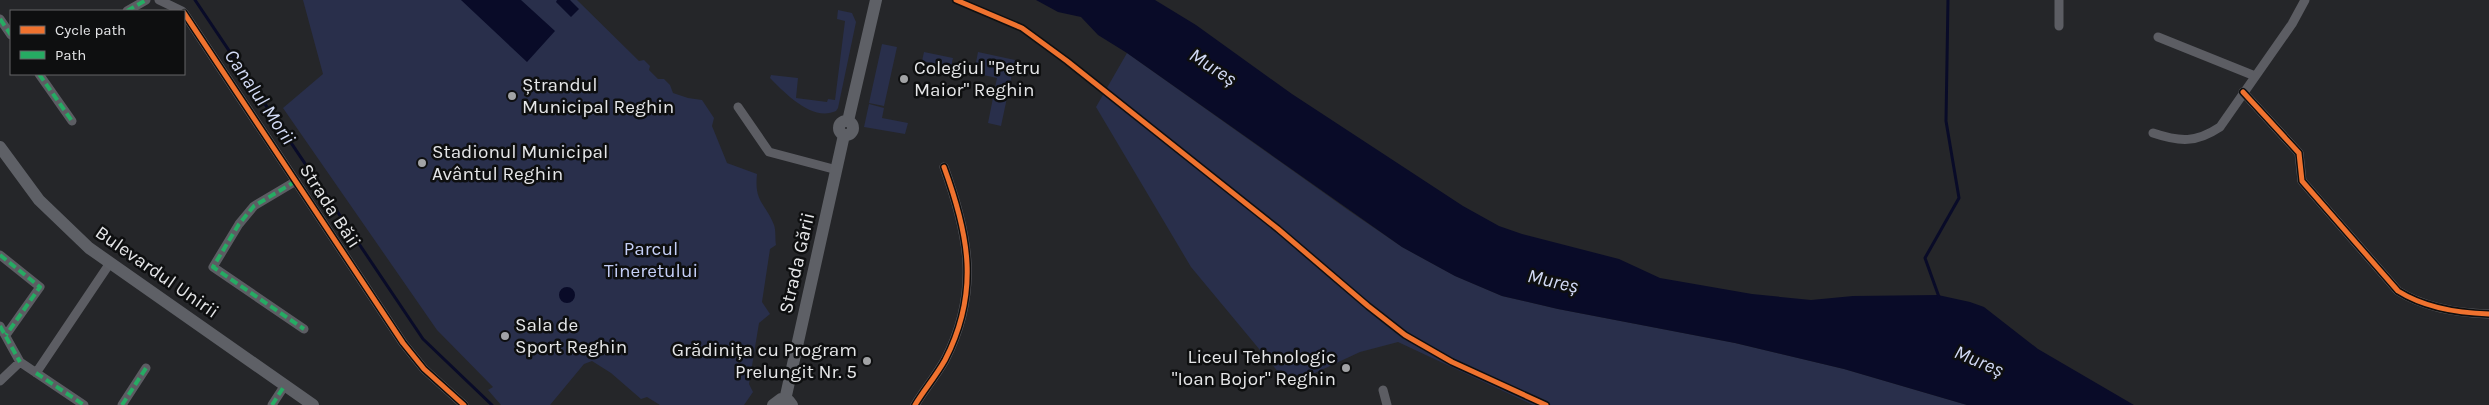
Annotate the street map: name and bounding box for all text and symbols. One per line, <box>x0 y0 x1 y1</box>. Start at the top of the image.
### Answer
legend <box>10 10 185 75</box>
text: Cycle path <box>55 21 126 39</box>
water label: Mureș <box>1185 43 1241 91</box>
water label: Canalul Morii <box>220 45 300 149</box>
text: Path <box>55 46 86 64</box>
place label: Colegiul "Petru Maior" Reghin <box>914 57 1040 101</box>
marker: Colegiul "Petru Maior" Reghin <box>898 73 910 85</box>
place label: Ștrandul Municipal Reghin <box>522 74 674 118</box>
marker: Ștrandul Municipal Reghin <box>506 90 518 102</box>
place label: Stadionul Municipal Avântul Reghin <box>432 141 608 185</box>
marker: Stadionul Municipal Avântul Reghin <box>416 157 428 169</box>
street label: Strada Băii <box>295 160 365 252</box>
street label: Strada Gării <box>775 210 819 316</box>
street label: Bulevardul Unirii <box>91 221 223 323</box>
park label: Parcul Tineretului <box>604 238 698 282</box>
water label: Mureș <box>1525 264 1581 298</box>
place label: Sala de Sport Reghin <box>515 314 627 358</box>
marker: Sala de Sport Reghin <box>499 330 511 342</box>
place label: Grădinița cu Program Prelungit Nr. 5 <box>672 339 857 383</box>
water label: Mureș <box>1951 340 2007 382</box>
place label: Liceul Tehnologic "Ioan Bojor" Reghin <box>1172 346 1336 390</box>
marker: Grădinița cu Program Prelungit Nr. 5 <box>861 355 873 367</box>
marker: Liceul Tehnologic "Ioan Bojor" Reghin <box>1340 362 1352 374</box>

